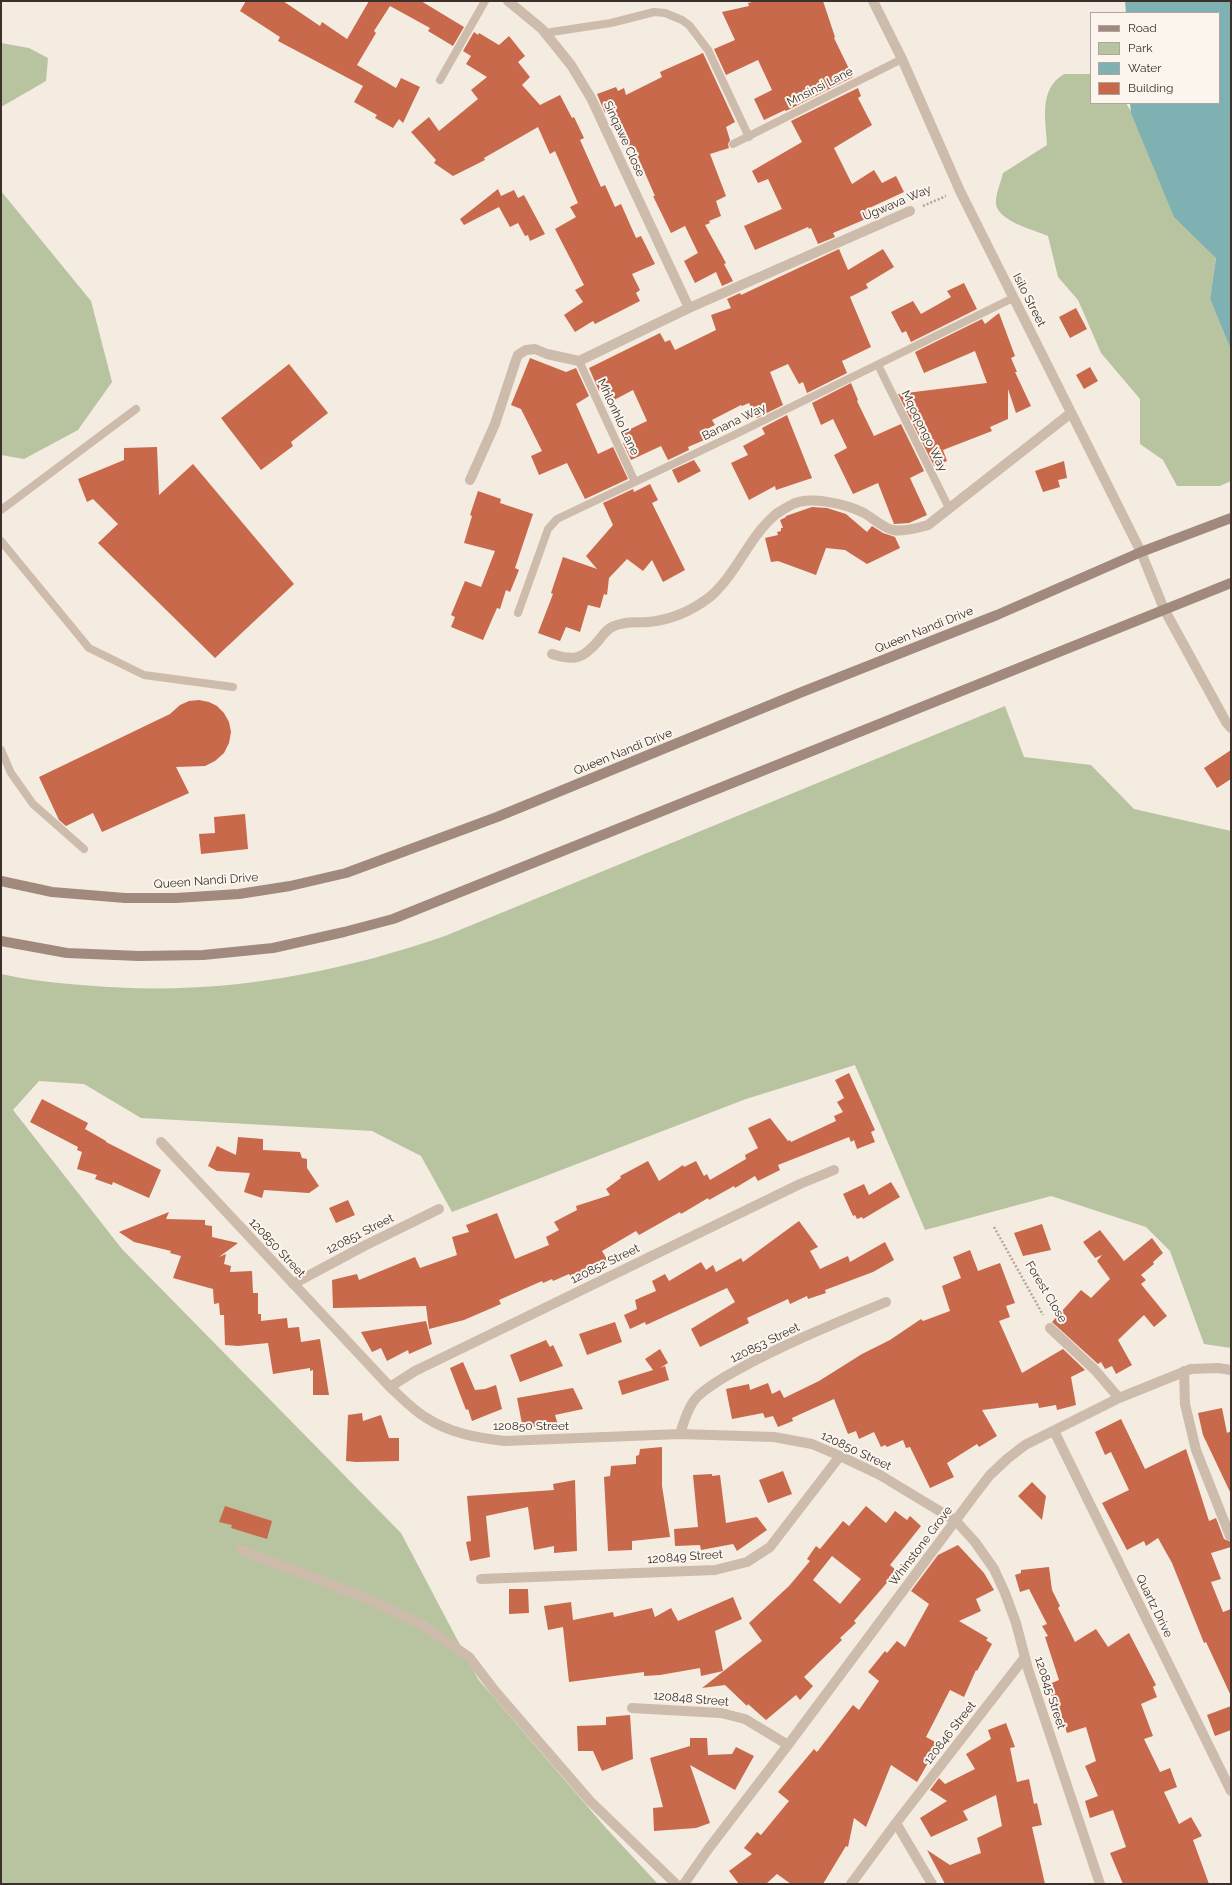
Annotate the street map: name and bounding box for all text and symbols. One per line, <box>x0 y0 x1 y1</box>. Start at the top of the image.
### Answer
legend <box>1090 12 1220 104</box>
text: Road <box>1128 21 1157 35</box>
text: Park <box>1128 41 1153 55</box>
text: Water <box>1128 61 1162 75</box>
street label: Mnsinsi Lane <box>785 64 855 110</box>
text: Building <box>1128 81 1174 95</box>
street label: Sinqawe Close <box>600 99 648 179</box>
street label: Ugwava Way <box>861 182 933 224</box>
street label: Isilo Street <box>1009 271 1049 329</box>
street label: Mhlonhlo Lane <box>594 376 642 458</box>
street label: Mqoqongo Way <box>898 388 950 474</box>
street label: Banana Way <box>700 400 768 444</box>
street label: Queen Nandi Drive <box>873 604 975 656</box>
street label: Queen Nandi Drive <box>572 726 674 778</box>
street label: Queen Nandi Drive <box>153 870 259 892</box>
street label: 120851 Street <box>324 1211 396 1257</box>
street label: 120850 Street <box>246 1215 308 1281</box>
street label: 120852 Street <box>568 1241 642 1287</box>
street label: Forest Close <box>1022 1259 1070 1325</box>
street label: 120853 Street <box>728 1320 802 1366</box>
street label: 120850 Street <box>493 1419 569 1433</box>
street label: 120850 Street <box>818 1428 894 1474</box>
street label: Whinstone Grove <box>886 1503 956 1589</box>
street label: 120849 Street <box>647 1547 723 1567</box>
street label: Quartz Drive <box>1133 1572 1175 1640</box>
street label: 120845 Street <box>1032 1655 1068 1731</box>
street label: 120848 Street <box>653 1689 729 1709</box>
street label: 120846 Street <box>921 1699 979 1767</box>

